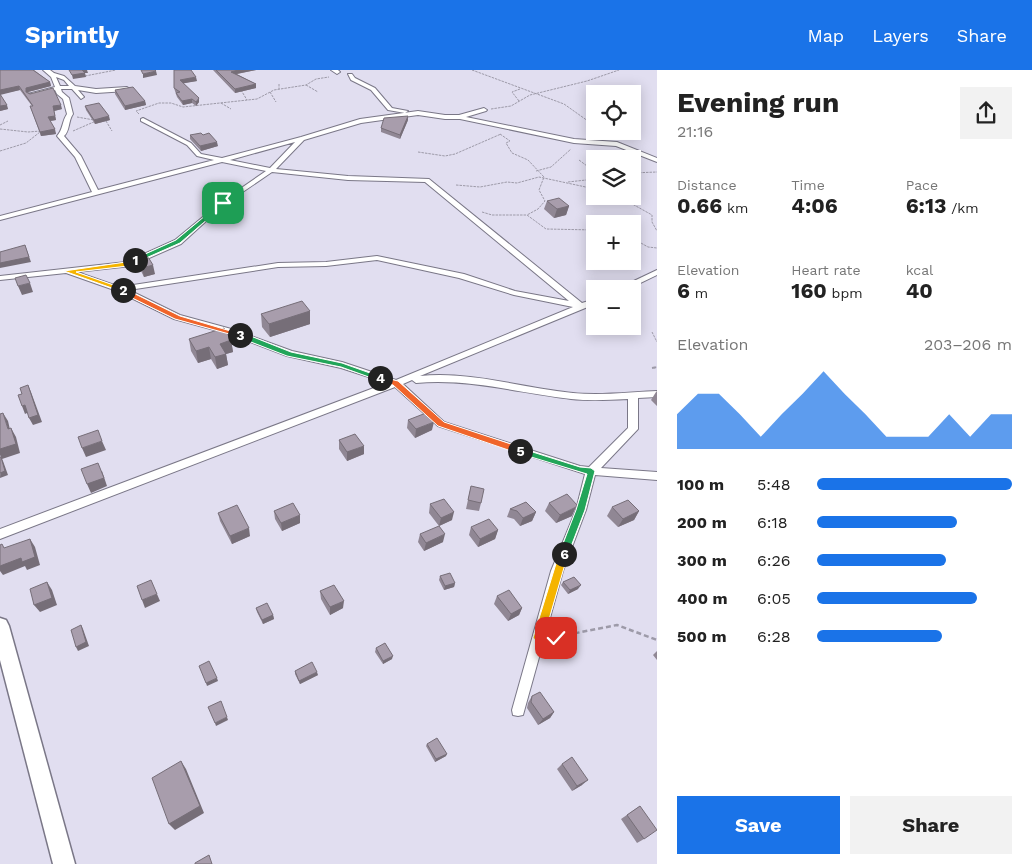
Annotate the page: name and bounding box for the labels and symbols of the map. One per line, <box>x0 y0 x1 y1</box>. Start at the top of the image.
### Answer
pin <box>202 182 244 224</box>
pin: 1 <box>122 248 148 272</box>
pin: 2 <box>110 278 136 302</box>
pin: 3 <box>228 322 252 348</box>
pin: 4 <box>368 366 392 390</box>
pin: 5 <box>508 438 532 464</box>
pin: 6 <box>552 542 576 566</box>
pin <box>535 617 577 659</box>

